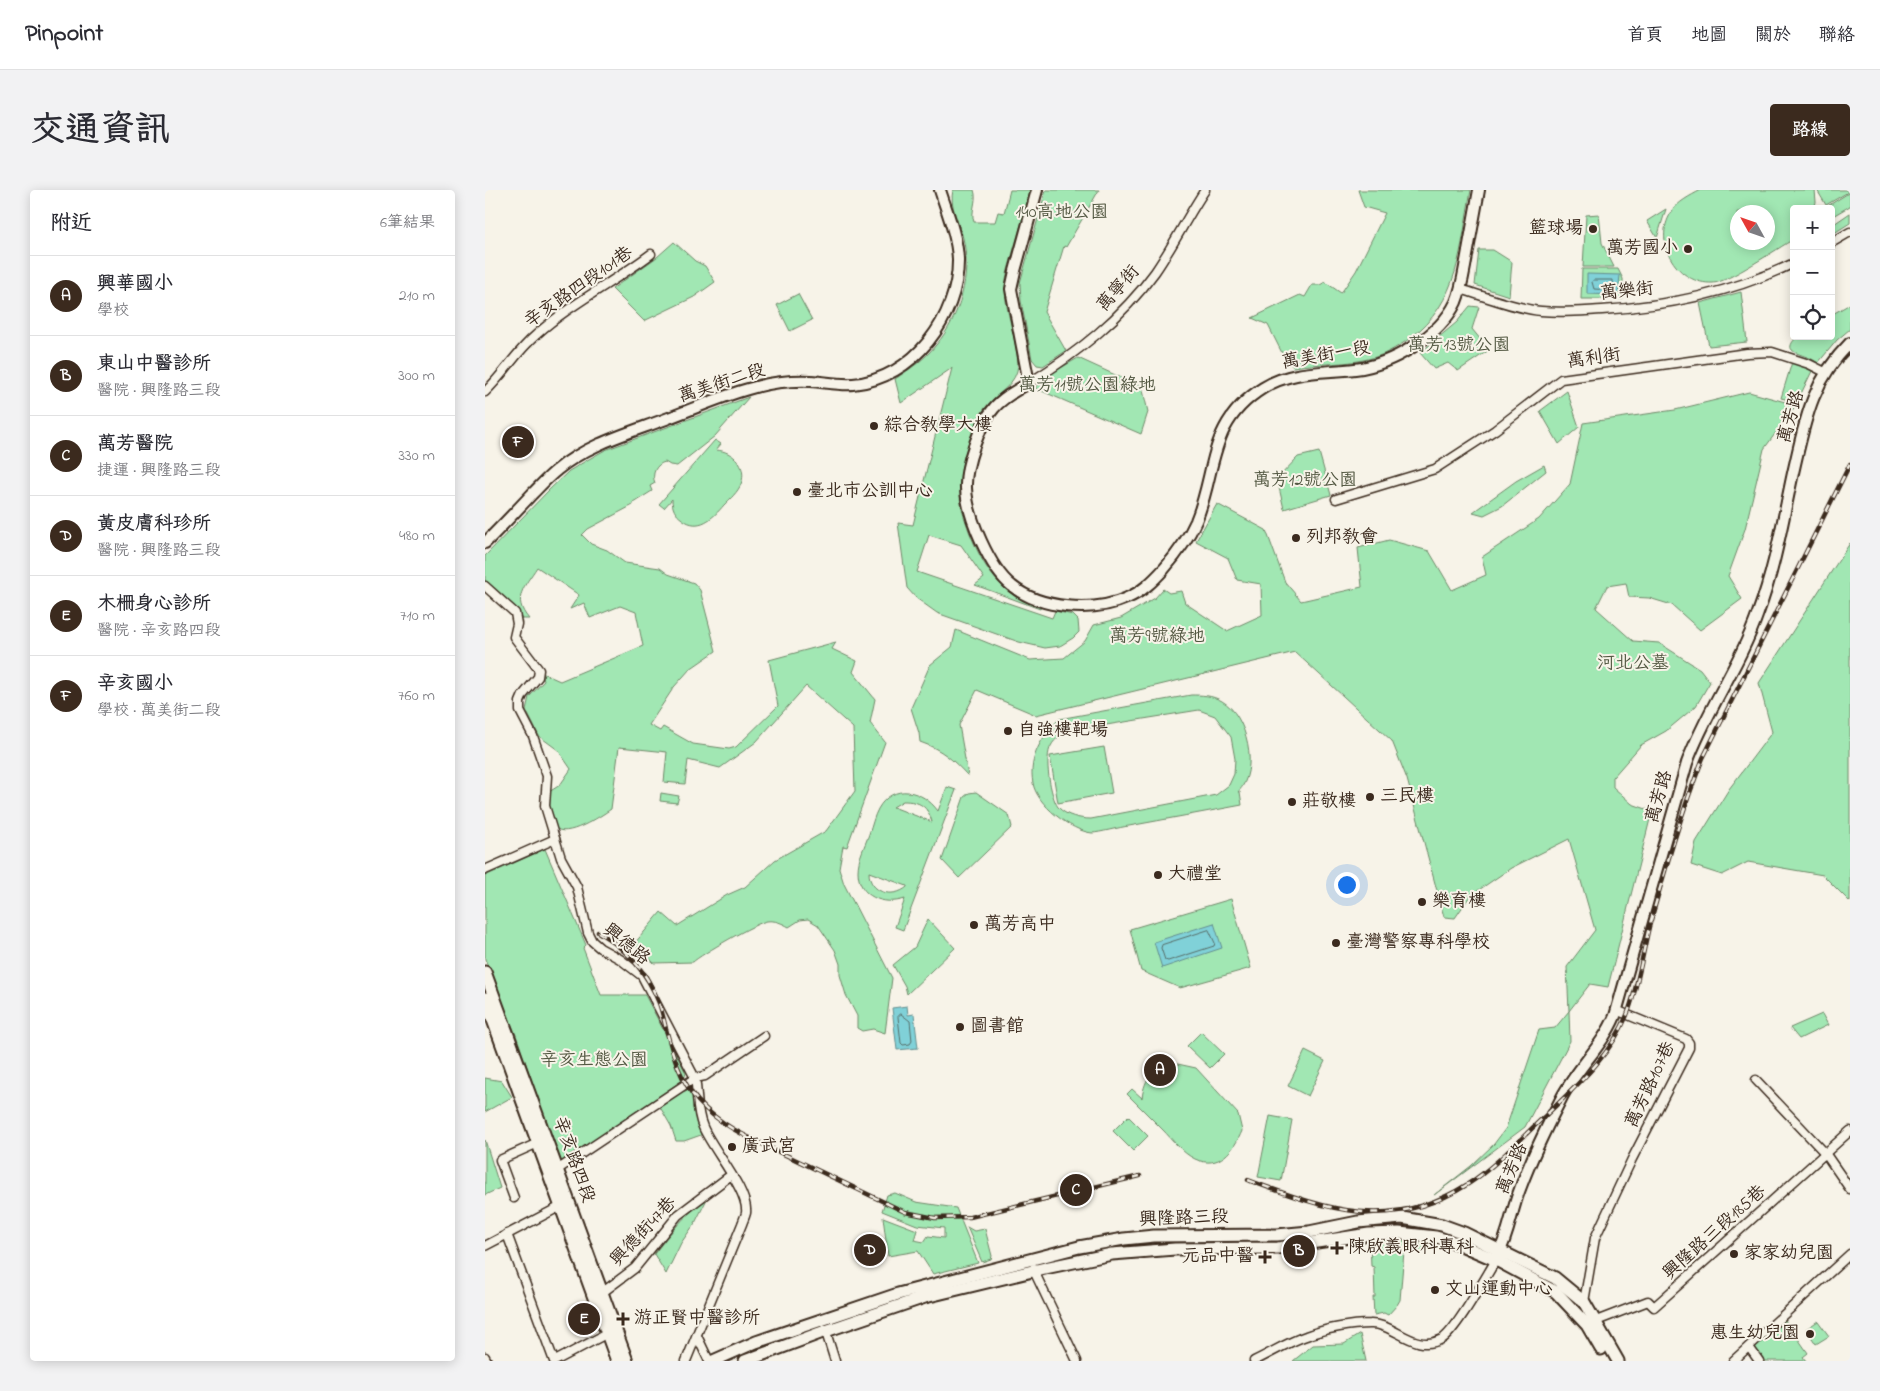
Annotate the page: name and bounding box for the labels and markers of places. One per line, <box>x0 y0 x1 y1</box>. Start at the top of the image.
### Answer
place label: 籃球場 <box>1529 216 1583 242</box>
marker: 籃球場 <box>1587 223 1599 235</box>
place label: 萬芳國小 <box>1606 236 1678 262</box>
marker: 萬芳國小 <box>1682 243 1694 255</box>
place label: 綜合教學大樓 <box>884 413 992 439</box>
marker: 綜合教學大樓 <box>868 420 880 432</box>
pin: F <box>502 423 534 461</box>
place label: 臺北市公訓中心 <box>807 479 933 505</box>
marker: 臺北市公訓中心 <box>791 486 803 498</box>
place label: 列邦教會 <box>1306 525 1378 551</box>
marker: 列邦教會 <box>1290 532 1302 544</box>
place label: 自強樓靶場 <box>1018 718 1108 744</box>
marker: 自強樓靶場 <box>1002 725 1014 737</box>
place label: 三民樓 <box>1380 784 1434 810</box>
place label: 莊敬樓 <box>1302 789 1356 815</box>
marker: 三民樓 <box>1364 791 1376 803</box>
marker: 莊敬樓 <box>1286 796 1298 808</box>
place label: 大禮堂 <box>1168 862 1222 888</box>
marker: 大禮堂 <box>1152 869 1164 881</box>
place label: 樂育樓 <box>1432 889 1486 915</box>
marker: 樂育樓 <box>1416 896 1428 908</box>
place label: 萬芳高中 <box>984 912 1056 938</box>
marker: 萬芳高中 <box>968 919 980 931</box>
place label: 臺灣警察專科學校 <box>1346 930 1490 956</box>
marker: 臺灣警察專科學校 <box>1330 937 1342 949</box>
place label: 圖書館 <box>970 1014 1024 1040</box>
marker: 圖書館 <box>954 1021 966 1033</box>
pin: A <box>1144 1051 1176 1089</box>
place label: 廣武宮 <box>742 1134 796 1160</box>
marker: 廣武宮 <box>726 1141 738 1153</box>
pin: C <box>1060 1171 1092 1209</box>
pin: D <box>854 1231 886 1269</box>
pin: B <box>1283 1232 1315 1270</box>
place label: 陳啟義眼科專科 <box>1348 1235 1474 1261</box>
marker: 陳啟義眼科專科 <box>1330 1241 1344 1255</box>
place label: 家家幼兒園 <box>1744 1241 1834 1267</box>
place label: 元品中醫 <box>1182 1244 1254 1270</box>
marker: 家家幼兒園 <box>1728 1248 1740 1260</box>
marker: 元品中醫 <box>1258 1250 1272 1264</box>
place label: 文山運動中心 <box>1445 1277 1553 1303</box>
marker: 文山運動中心 <box>1429 1284 1441 1296</box>
pin: E <box>568 1300 600 1338</box>
place label: 游正賢中醫診所 <box>634 1306 760 1332</box>
marker: 游正賢中醫診所 <box>616 1312 630 1326</box>
place label: 惠生幼兒園 <box>1710 1321 1800 1347</box>
marker: 惠生幼兒園 <box>1804 1328 1816 1340</box>

